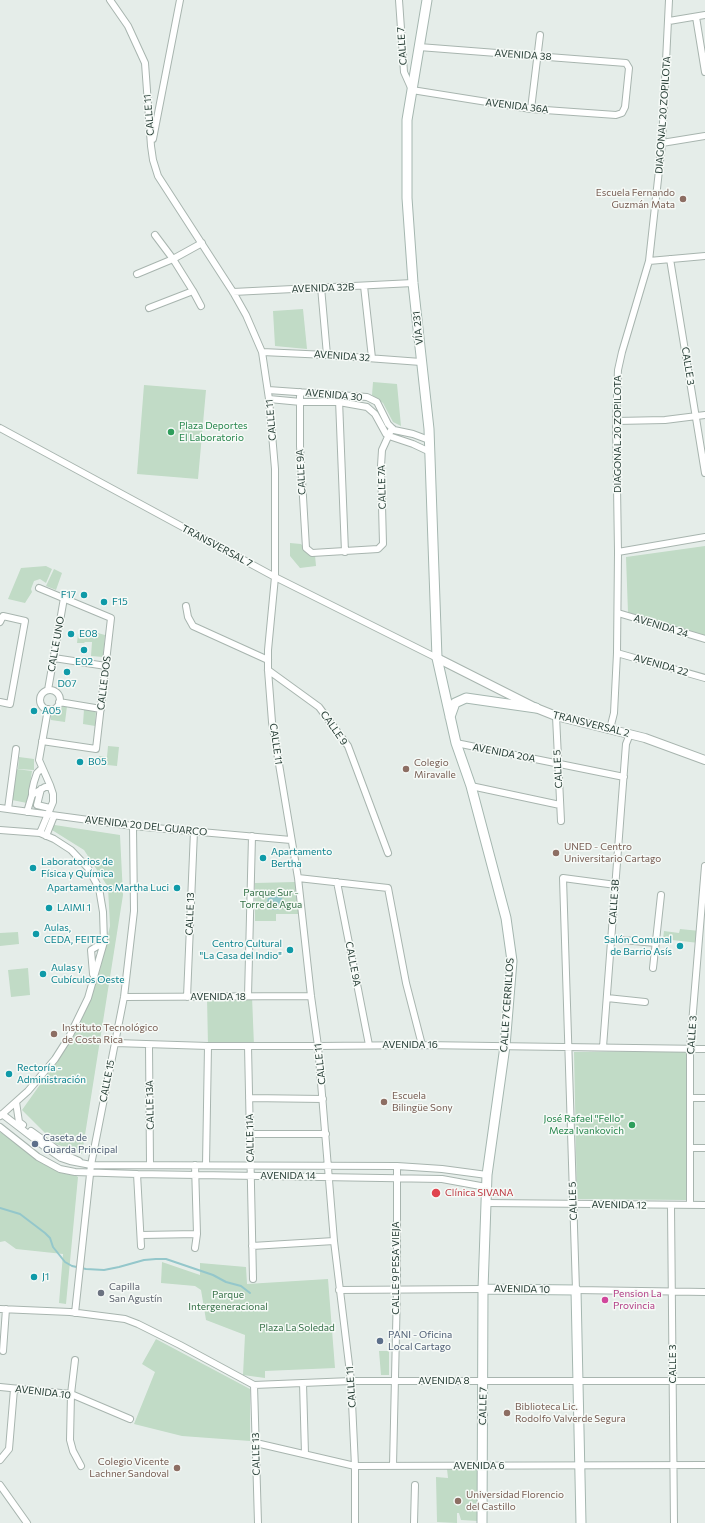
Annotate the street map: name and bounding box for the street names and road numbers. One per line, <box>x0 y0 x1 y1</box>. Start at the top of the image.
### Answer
street label: CALLE 7 <box>395 26 409 66</box>
street label: AVENIDA 38 <box>494 47 552 63</box>
street label: DIAGONAL 20 ZOPILOTA <box>653 56 673 174</box>
street label: CALLE 11 <box>141 94 157 136</box>
street label: AVENIDA 36A <box>485 96 549 116</box>
street label: AVENIDA 32B <box>291 281 355 295</box>
street label: VÍA 231 <box>410 310 426 346</box>
street label: CALLE 3 <box>679 346 697 386</box>
street label: AVENIDA 32 <box>313 348 371 364</box>
street label: DIAGONAL 20 ZOPILOTA <box>612 375 624 493</box>
street label: AVENIDA 30 <box>305 387 363 403</box>
street label: CALLE 11 <box>263 399 279 441</box>
street label: CALLE 9A <box>294 449 308 495</box>
street label: CALLE 7A <box>376 465 388 509</box>
street label: TRANSVERSAL 7 <box>180 522 254 570</box>
street label: AVENIDA 24 <box>632 612 690 640</box>
street label: CALLE UNO <box>45 615 67 673</box>
street label: AVENIDA 22 <box>632 651 690 679</box>
street label: CALLE DOS <box>95 655 113 711</box>
street label: CALLE 9 <box>318 709 350 747</box>
street label: TRANSVERSAL 2 <box>551 709 631 739</box>
street label: CALLE 11 <box>267 723 285 765</box>
street label: AVENIDA 20A <box>471 741 537 765</box>
street label: CALLE 5 <box>551 749 565 789</box>
street label: AVENIDA 20 DEL GUARCO <box>84 814 208 838</box>
street label: CALLE 3B <box>606 879 622 925</box>
street label: CALLE 13 <box>183 892 197 936</box>
street label: CALLE 9A <box>343 940 363 988</box>
street label: CALLE 7 CERRILLOS <box>498 957 516 1053</box>
street label: AVENIDA 18 <box>190 991 246 1003</box>
street label: CALLE 3 <box>685 1015 699 1055</box>
street label: AVENIDA 16 <box>382 1039 438 1051</box>
street label: CALLE 11 <box>312 1043 328 1085</box>
street label: CALLE 15 <box>97 1059 117 1103</box>
street label: CALLE 13A <box>144 1080 156 1130</box>
street label: CALLE 11A <box>244 1114 256 1162</box>
street label: AVENIDA 14 <box>260 1170 316 1182</box>
street label: CALLE 5 <box>566 1181 580 1221</box>
street label: AVENIDA 12 <box>591 1199 647 1211</box>
street label: CALLE 9 PESA VIEJA <box>390 1221 402 1315</box>
street label: AVENIDA 10 <box>494 1283 550 1295</box>
street label: CALLE 3 <box>667 1345 679 1383</box>
street label: CALLE 11 <box>344 1366 358 1408</box>
street label: AVENIDA 8 <box>418 1375 470 1387</box>
street label: AVENIDA 10 <box>14 1383 72 1401</box>
street label: CALLE 7 <box>477 1387 489 1425</box>
street label: CALLE 13 <box>250 1432 262 1476</box>
street label: AVENIDA 6 <box>453 1460 505 1472</box>

